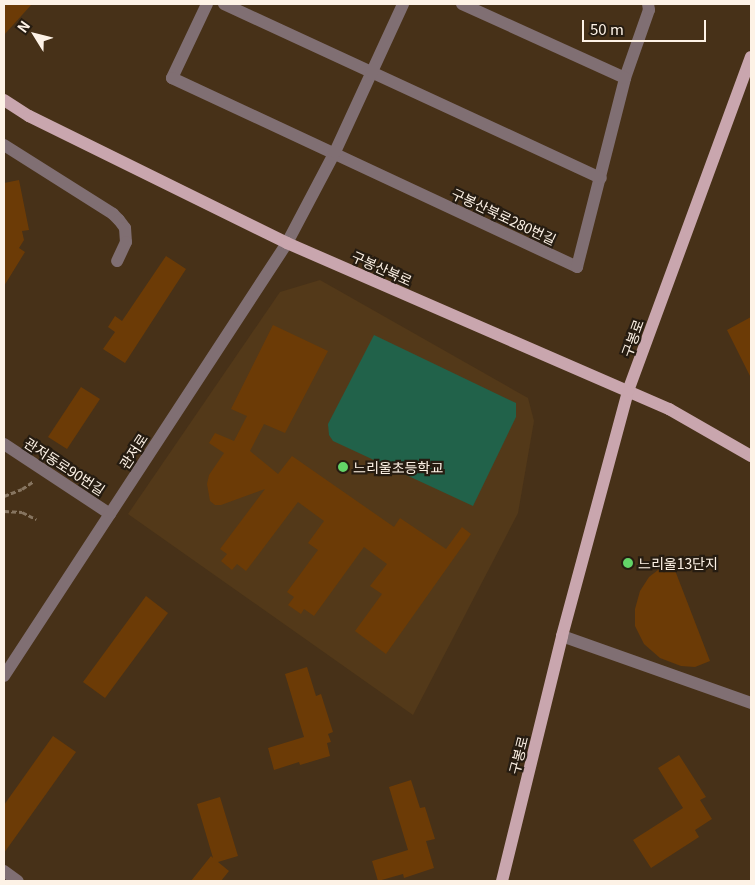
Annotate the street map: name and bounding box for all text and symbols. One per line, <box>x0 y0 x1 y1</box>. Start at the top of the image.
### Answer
north arrow <box>10 10 60 60</box>
scale bar <box>585 10 709 42</box>
text: N <box>12 16 34 36</box>
text: 50 m <box>590 18 624 39</box>
street label: 구봉산북로280번길 <box>449 184 559 248</box>
street label: 구봉산북로 <box>349 247 415 289</box>
street label: 구봉로 <box>617 317 647 359</box>
street label: 관저로 <box>115 430 151 472</box>
street label: 관저동로90번길 <box>22 434 108 498</box>
place label: 느리울초등학교 <box>353 459 443 475</box>
marker: 느리울초등학교 <box>337 461 349 473</box>
place label: 느리울13단지 <box>638 555 718 571</box>
marker: 느리울13단지 <box>622 557 634 569</box>
street label: 구봉로 <box>505 734 531 776</box>

